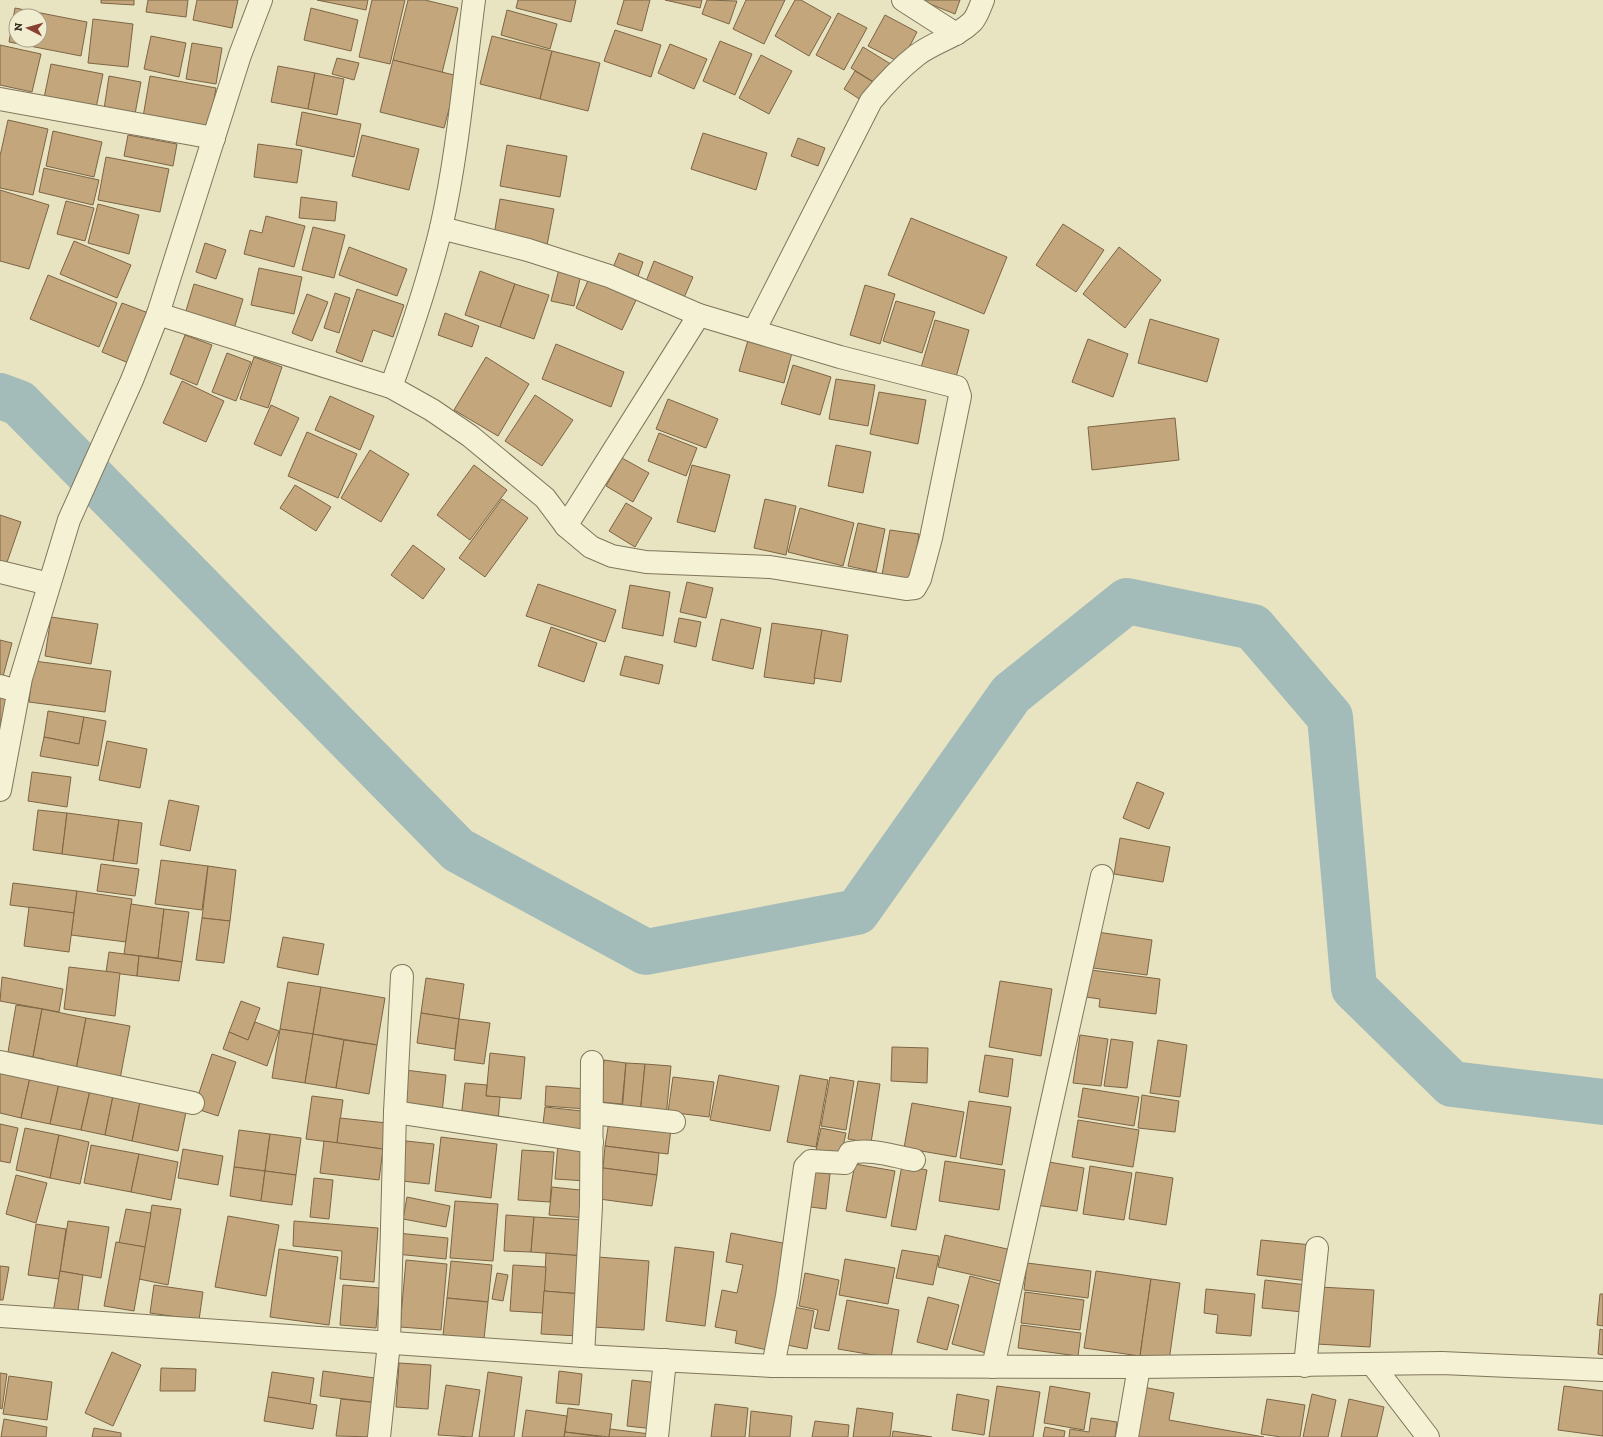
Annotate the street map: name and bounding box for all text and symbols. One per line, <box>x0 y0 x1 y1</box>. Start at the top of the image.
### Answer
north arrow <box>8 8 48 48</box>
text: N <box>12 22 26 32</box>

